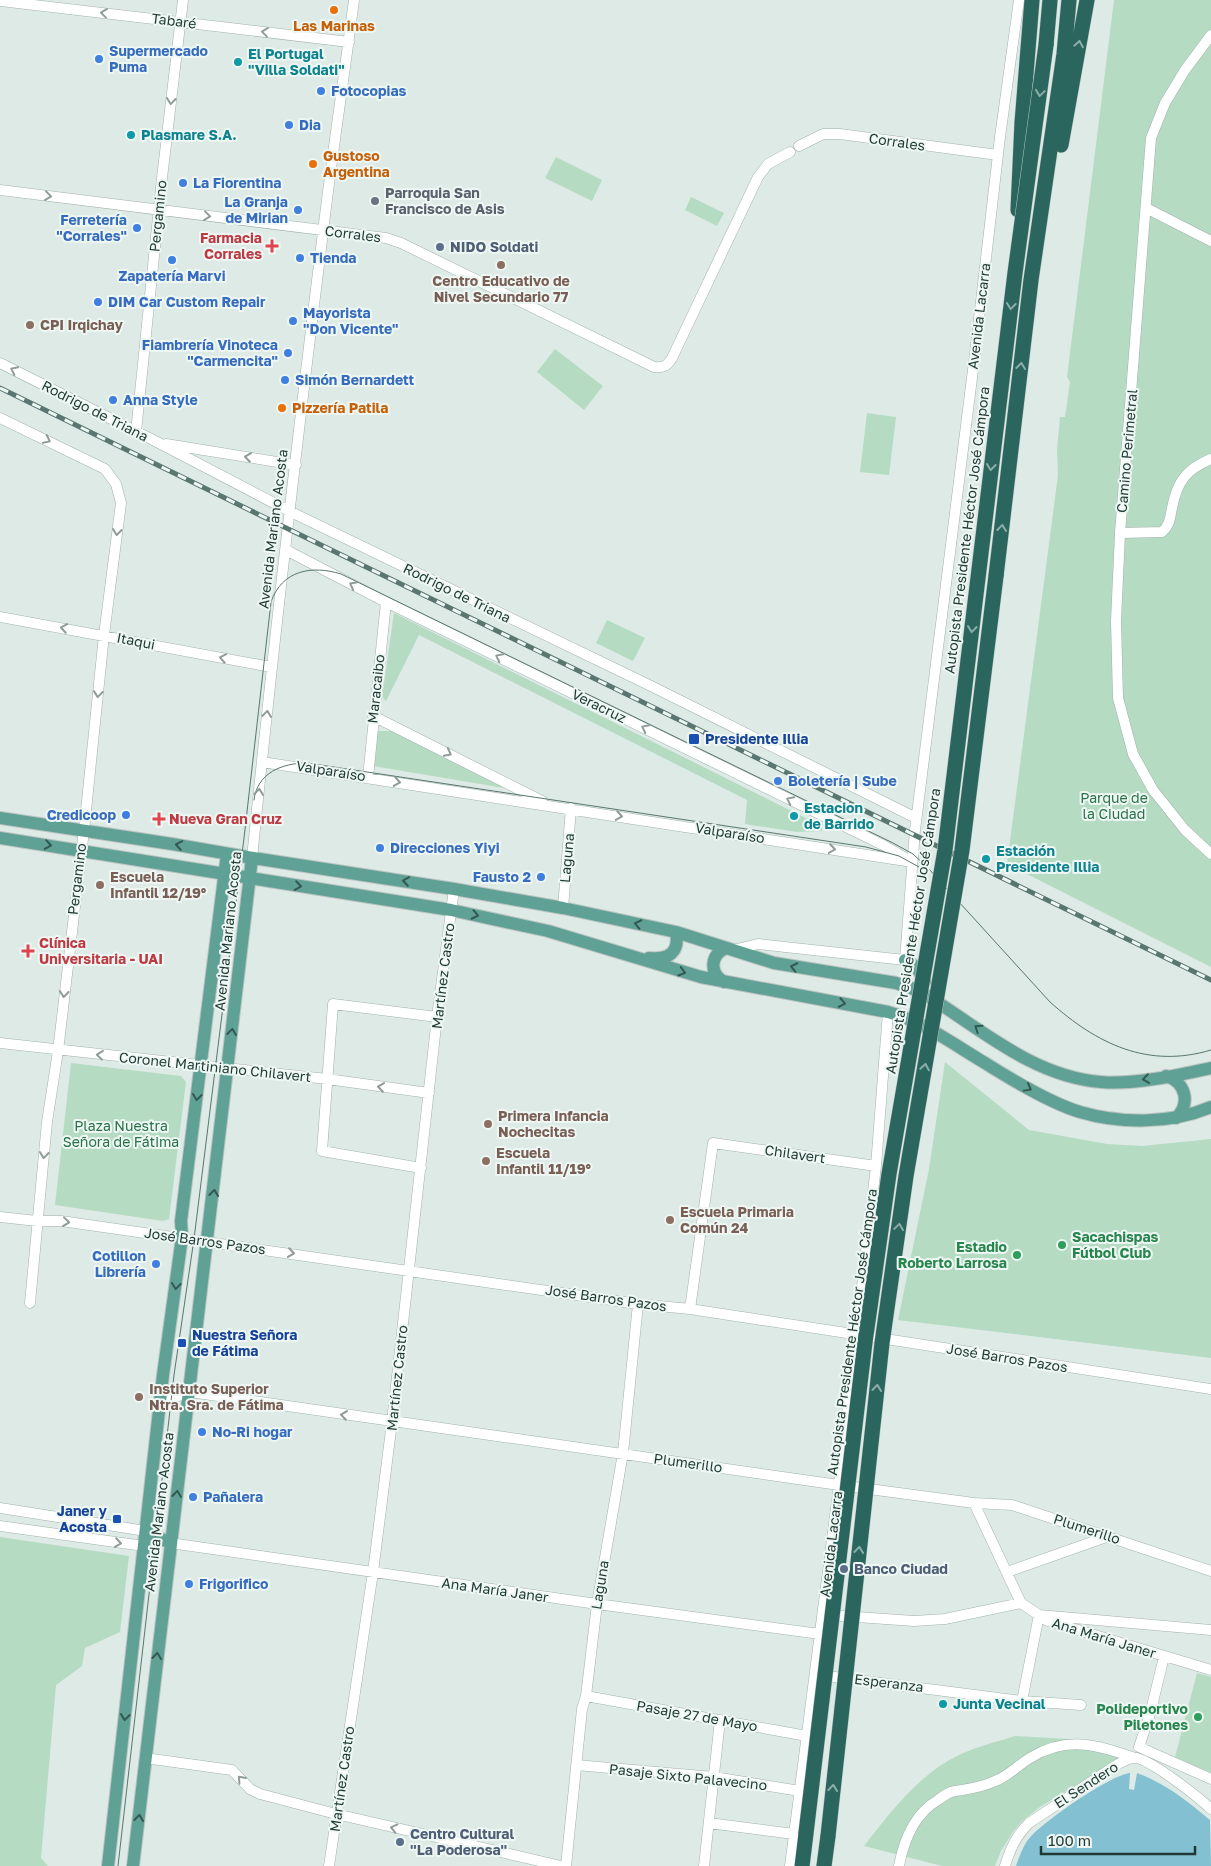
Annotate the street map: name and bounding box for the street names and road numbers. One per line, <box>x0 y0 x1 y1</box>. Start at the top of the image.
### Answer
street label: Tabaré <box>151 9 198 32</box>
street label: Corrales <box>868 129 926 154</box>
street label: Pergamino <box>145 179 170 253</box>
street label: Corrales <box>324 222 382 245</box>
street label: Avenida Lacarra <box>964 262 993 370</box>
street label: Rodrigo de Triana <box>39 376 151 445</box>
street label: Autopista Presidente Héctor José Cámpora <box>940 385 993 674</box>
street label: Camino Perimetral <box>1113 388 1140 514</box>
street label: Avenida Mariano Acosta <box>254 448 291 610</box>
street label: Rodrigo de Triana <box>401 559 514 626</box>
street label: Itaqui <box>115 628 157 653</box>
street label: Maracaibo <box>363 654 388 724</box>
street label: Veracruz <box>569 685 629 726</box>
street label: Valparaíso <box>295 757 367 784</box>
street label: Autopista Presidente Héctor José Cámpora <box>881 787 944 1075</box>
street label: Valparaíso <box>694 819 766 846</box>
street label: Laguna <box>556 832 577 883</box>
street label: Pergamino <box>64 842 89 916</box>
street label: Avenida Mariano Acosta <box>211 850 244 1012</box>
street label: Martínez Castro <box>428 922 457 1030</box>
street label: Coronel Martiniano Chilavert <box>118 1048 312 1085</box>
street label: Chilavert <box>764 1141 826 1166</box>
street label: Autopista Presidente Héctor José Cámpora <box>823 1188 880 1476</box>
street label: José Barros Pazos <box>143 1224 267 1257</box>
street label: José Barros Pazos <box>544 1281 668 1314</box>
street label: Martínez Castro <box>382 1324 411 1432</box>
street label: José Barros Pazos <box>945 1340 1069 1375</box>
street label: Avenida Mariano Acosta <box>140 1431 177 1593</box>
street label: Plumerillo <box>653 1449 723 1476</box>
street label: Avenida Lacarra <box>816 1490 845 1598</box>
street label: Plumerillo <box>1052 1510 1123 1547</box>
street label: Laguna <box>587 1559 612 1611</box>
street label: Ana María Janer <box>440 1574 550 1606</box>
street label: Ana María Janer <box>1050 1614 1159 1662</box>
street label: Esperanza <box>853 1670 925 1695</box>
street label: Pasaje 27 de Mayo <box>635 1696 759 1735</box>
street label: Martínez Castro <box>326 1725 357 1833</box>
street label: El Sendero <box>1051 1758 1121 1811</box>
street label: Pasaje Sixto Palavecino <box>608 1760 768 1793</box>

